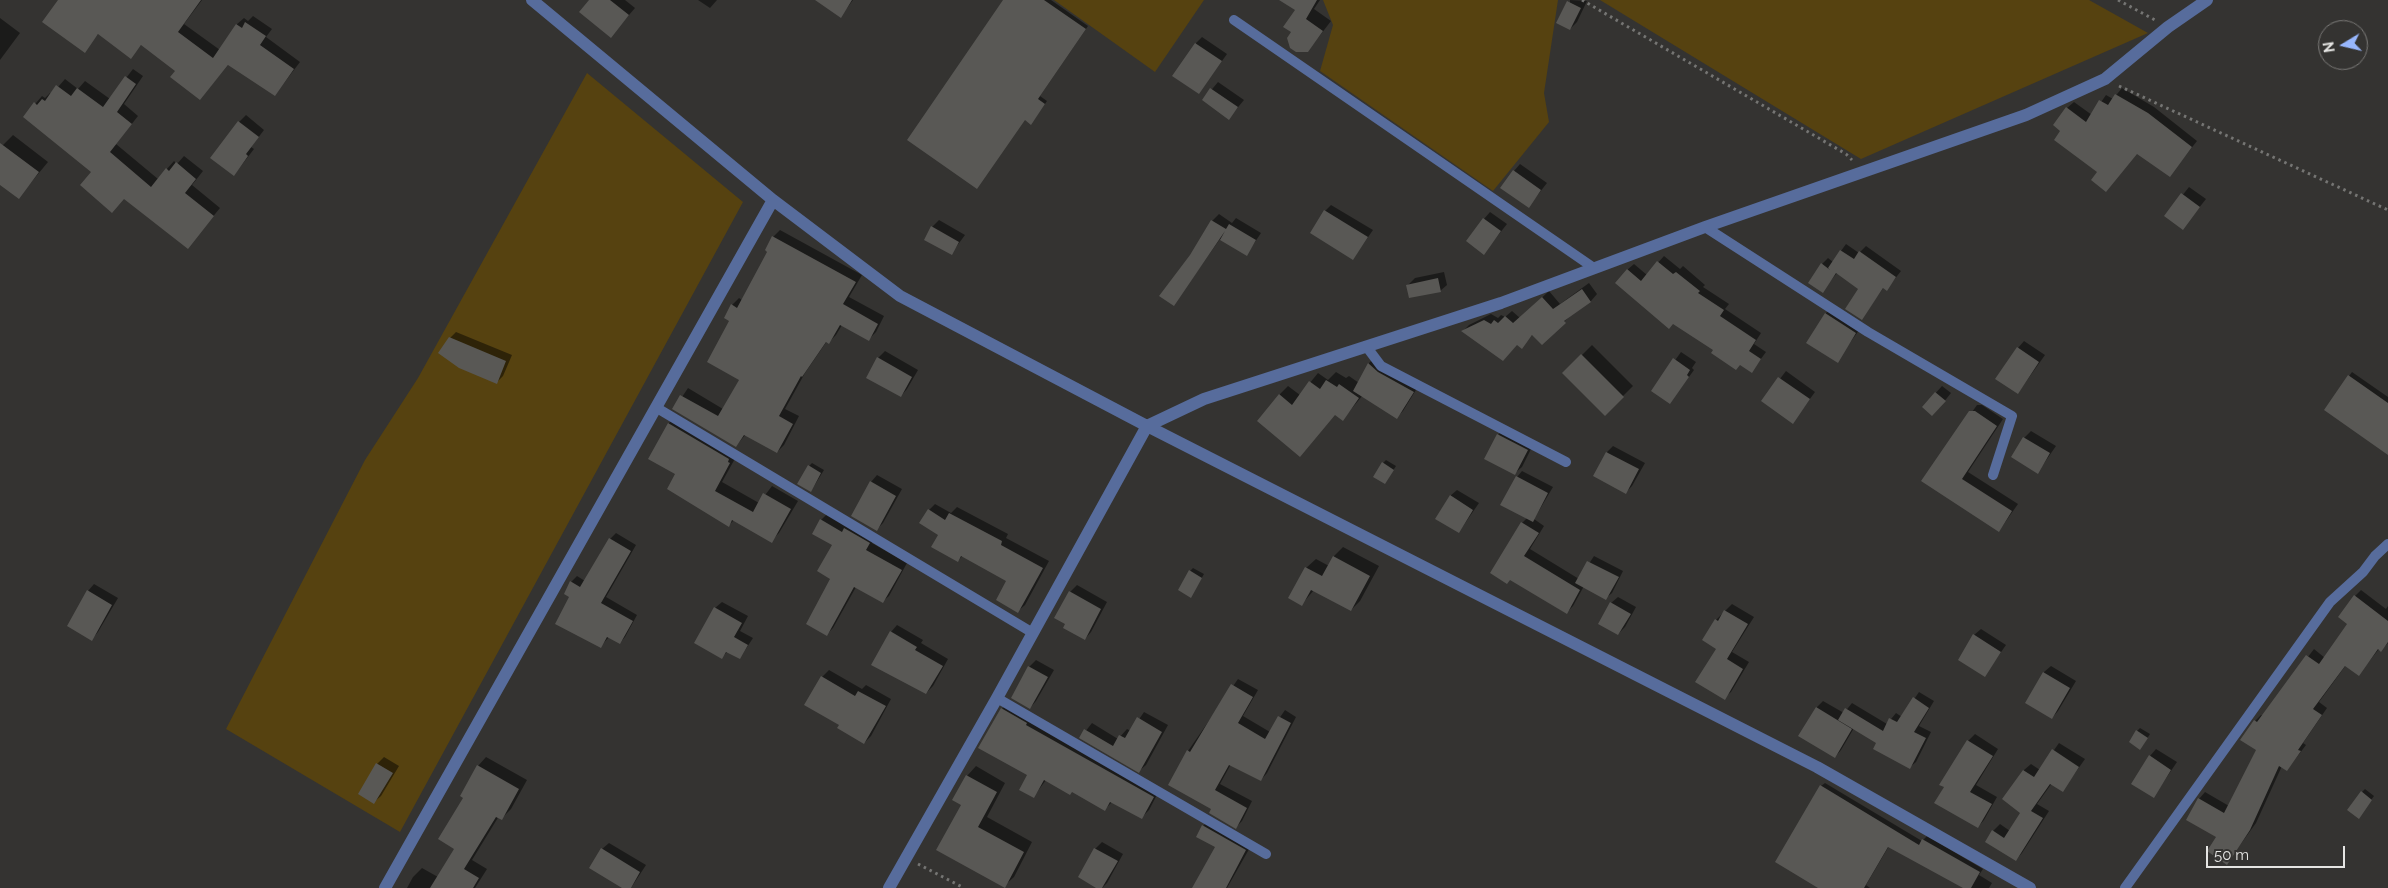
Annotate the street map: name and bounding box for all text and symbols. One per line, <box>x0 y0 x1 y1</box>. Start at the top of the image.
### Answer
north arrow <box>2318 20 2368 70</box>
text: N <box>2320 41 2338 54</box>
scale bar <box>2208 836 2347 868</box>
text: 50 m <box>2214 846 2249 864</box>

